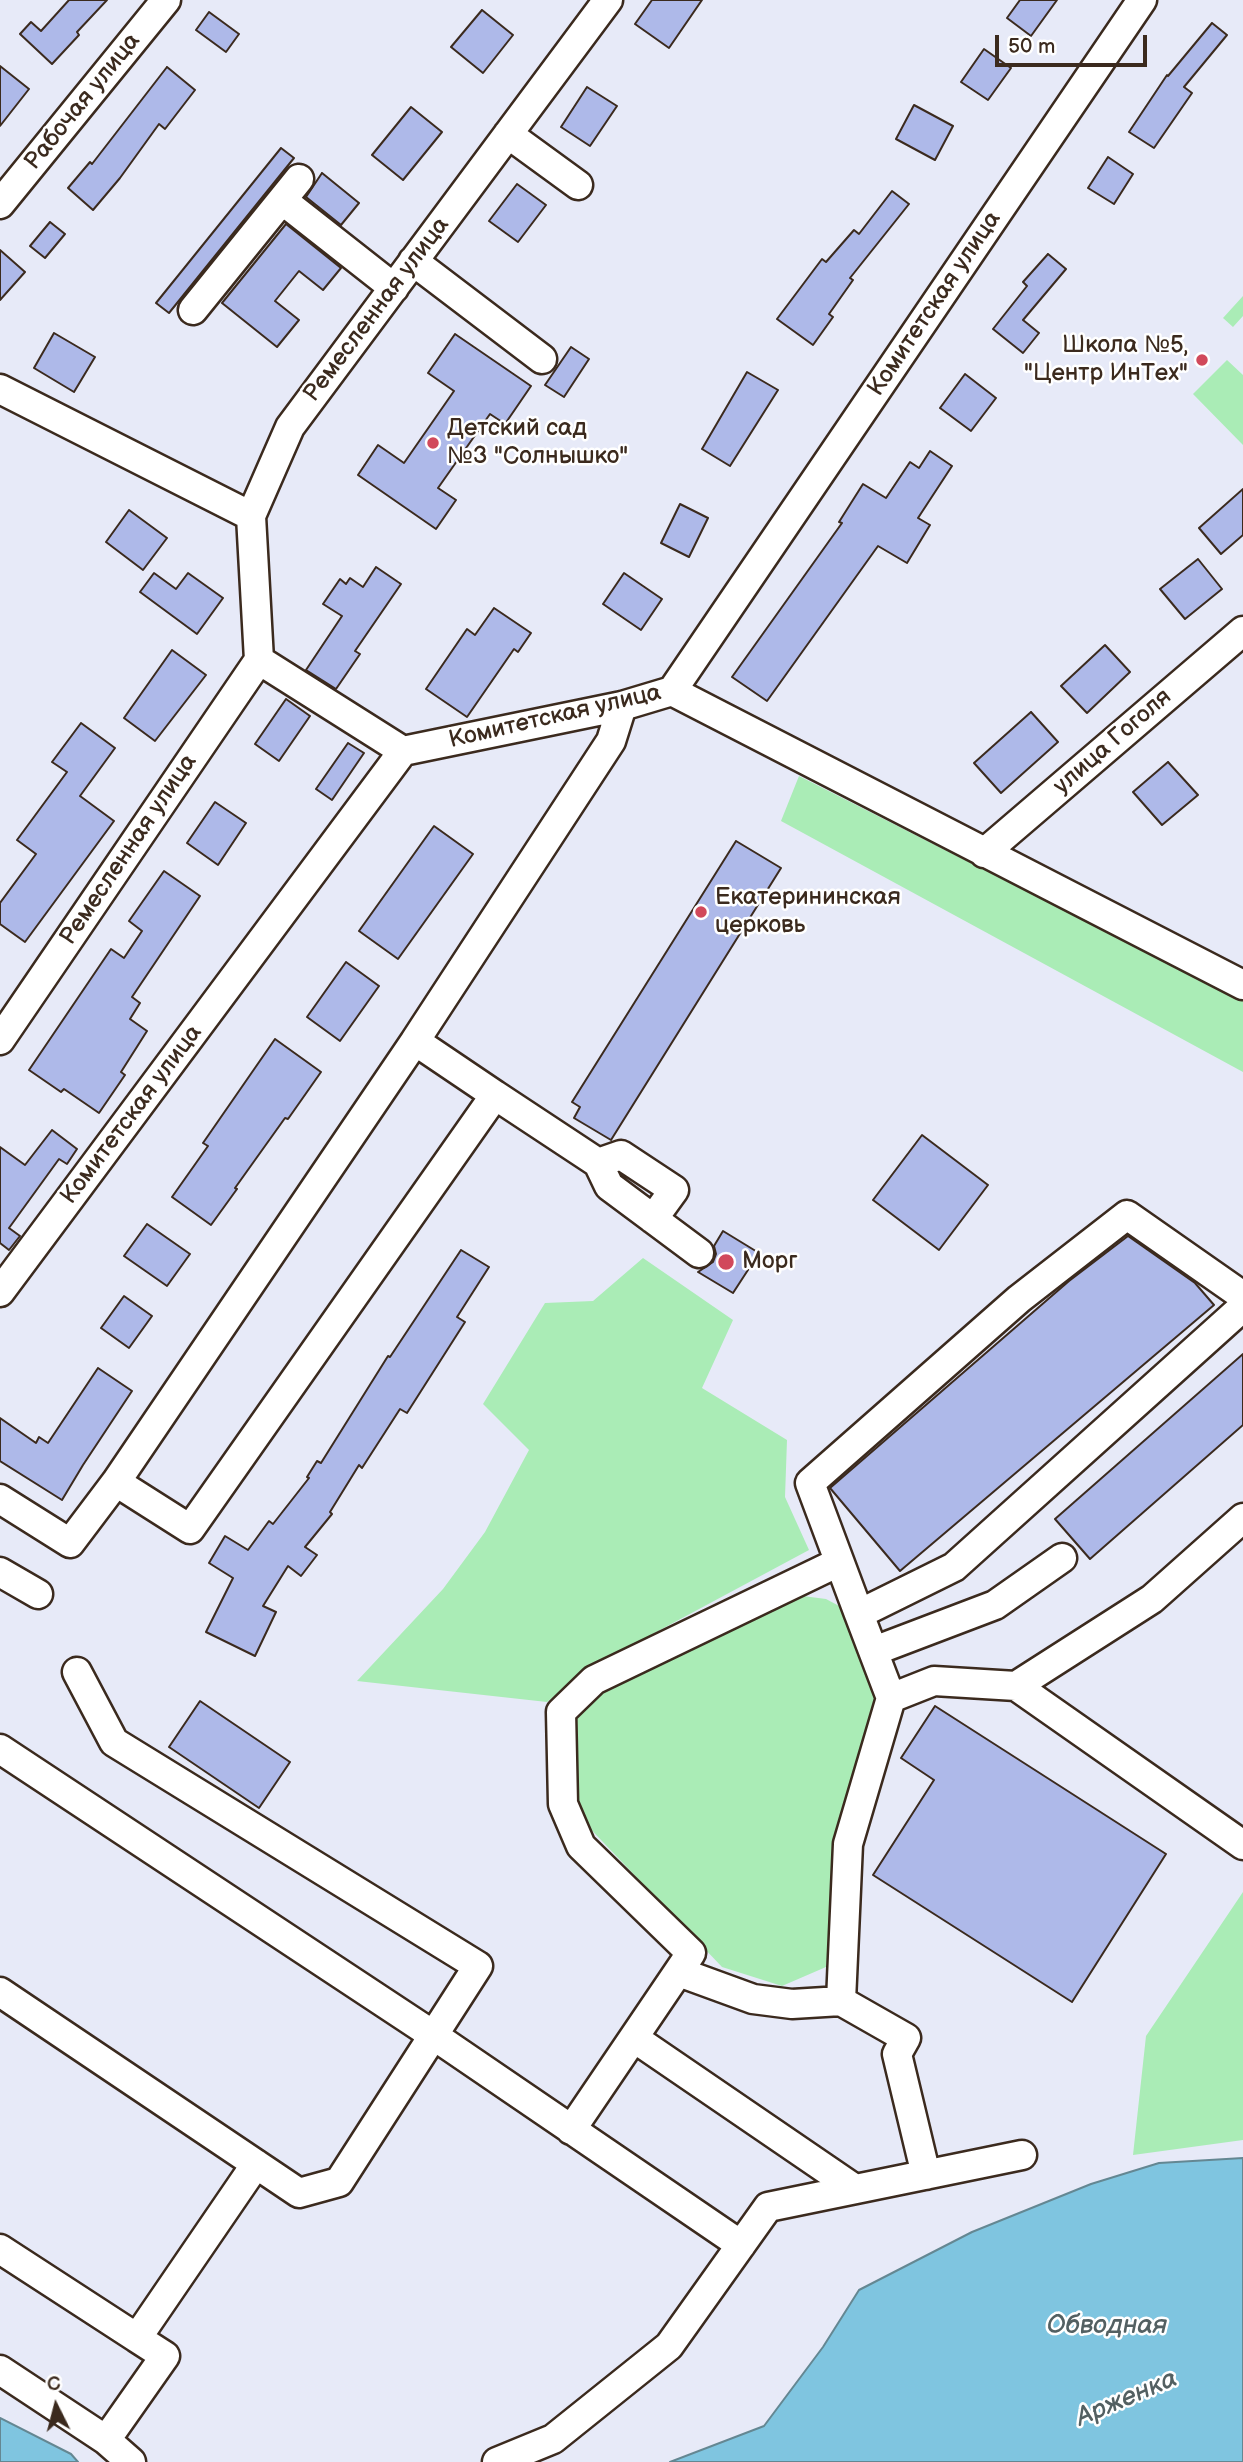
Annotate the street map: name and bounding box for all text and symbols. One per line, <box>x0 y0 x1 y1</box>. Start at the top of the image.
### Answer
scale bar <box>998 21 1150 65</box>
street label: Рабочая улица <box>19 28 147 176</box>
text: 50 m <box>1008 34 1055 59</box>
street label: Комитетская улица <box>862 206 1008 402</box>
street label: Ремесленная улица <box>298 212 456 408</box>
place label: Школа №5, "Центр ИнТех" <box>1024 332 1188 388</box>
marker: Школа №5, "Центр ИнТех" <box>1194 352 1210 368</box>
place label: Детский сад №3 "Солнышко" <box>447 415 628 471</box>
marker: Детский сад №3 "Солнышко" <box>425 435 441 451</box>
street label: Комитетская улица <box>446 679 664 755</box>
street label: улица Гоголя <box>1048 683 1178 801</box>
street label: Ремесленная улица <box>54 749 204 951</box>
place label: Екатерининская церковь <box>715 884 901 940</box>
marker: Екатерининская церковь <box>693 904 709 920</box>
street label: Комитетская улица <box>55 1020 209 1210</box>
place label: Морг <box>742 1248 798 1276</box>
marker: Морг <box>716 1252 736 1272</box>
water label: Обводная <box>1047 2310 1167 2342</box>
water label: Арженка <box>1072 2364 1182 2434</box>
north arrow <box>21 2371 91 2441</box>
text: С <box>46 2372 62 2397</box>

